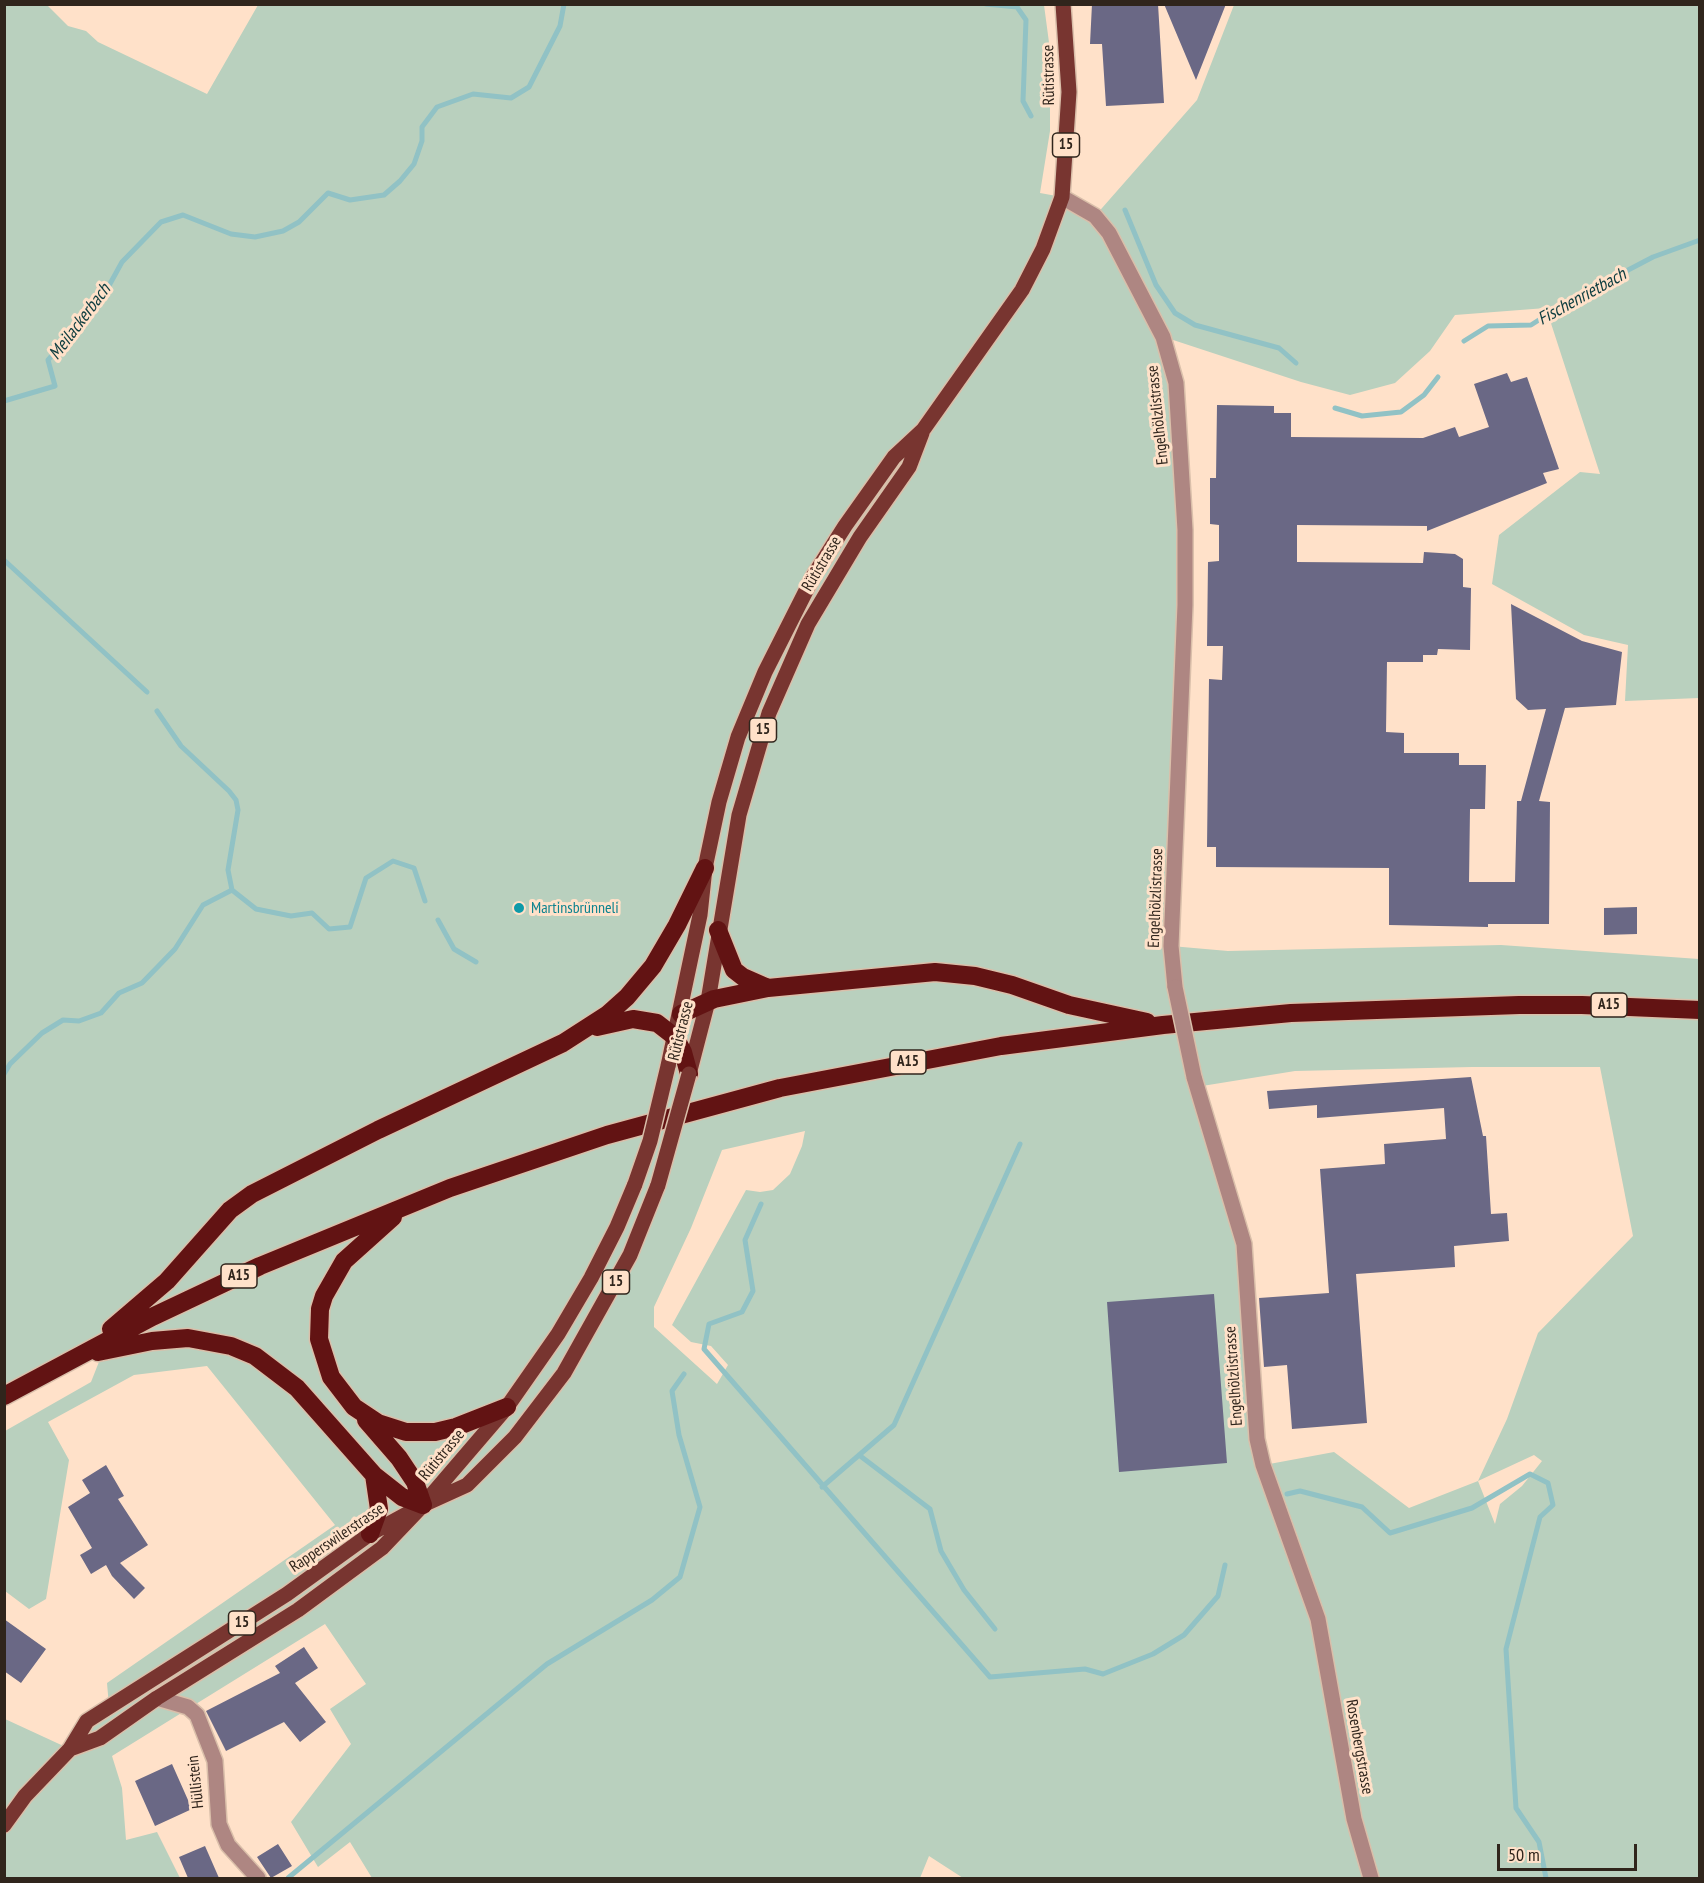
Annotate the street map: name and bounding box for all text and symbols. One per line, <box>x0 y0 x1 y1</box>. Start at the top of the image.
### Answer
street label: Rütistrasse <box>1039 45 1059 105</box>
road number: 15 <box>1052 133 1080 157</box>
water label: Fischenrietbach <box>1534 264 1630 330</box>
water label: Meilackerbach <box>45 280 115 364</box>
street label: Engelhölzlistrasse <box>1143 364 1173 466</box>
street label: Rütistrasse <box>798 533 846 595</box>
road number: 15 <box>750 718 777 742</box>
street label: Engelhölzlistrasse <box>1145 848 1167 948</box>
place label: Martinsbrünneli <box>531 898 619 918</box>
marker: Martinsbrünneli <box>512 901 526 915</box>
road number: A15 <box>1591 993 1627 1017</box>
street label: Rütistrasse <box>664 999 698 1063</box>
road number: A15 <box>890 1050 926 1074</box>
road number: A15 <box>221 1264 257 1288</box>
road number: 15 <box>602 1270 630 1294</box>
street label: Engelhölzlistrasse <box>1221 1326 1247 1426</box>
street label: Rütistrasse <box>415 1426 469 1484</box>
street label: Rapperswilerstrasse <box>286 1499 388 1577</box>
road number: 15 <box>228 1611 256 1635</box>
street label: Rosenbergstrasse <box>1341 1698 1377 1796</box>
street label: Hüllistein <box>184 1755 208 1809</box>
scale bar <box>1500 1832 1640 1870</box>
text: 50 m <box>1508 1843 1540 1866</box>

